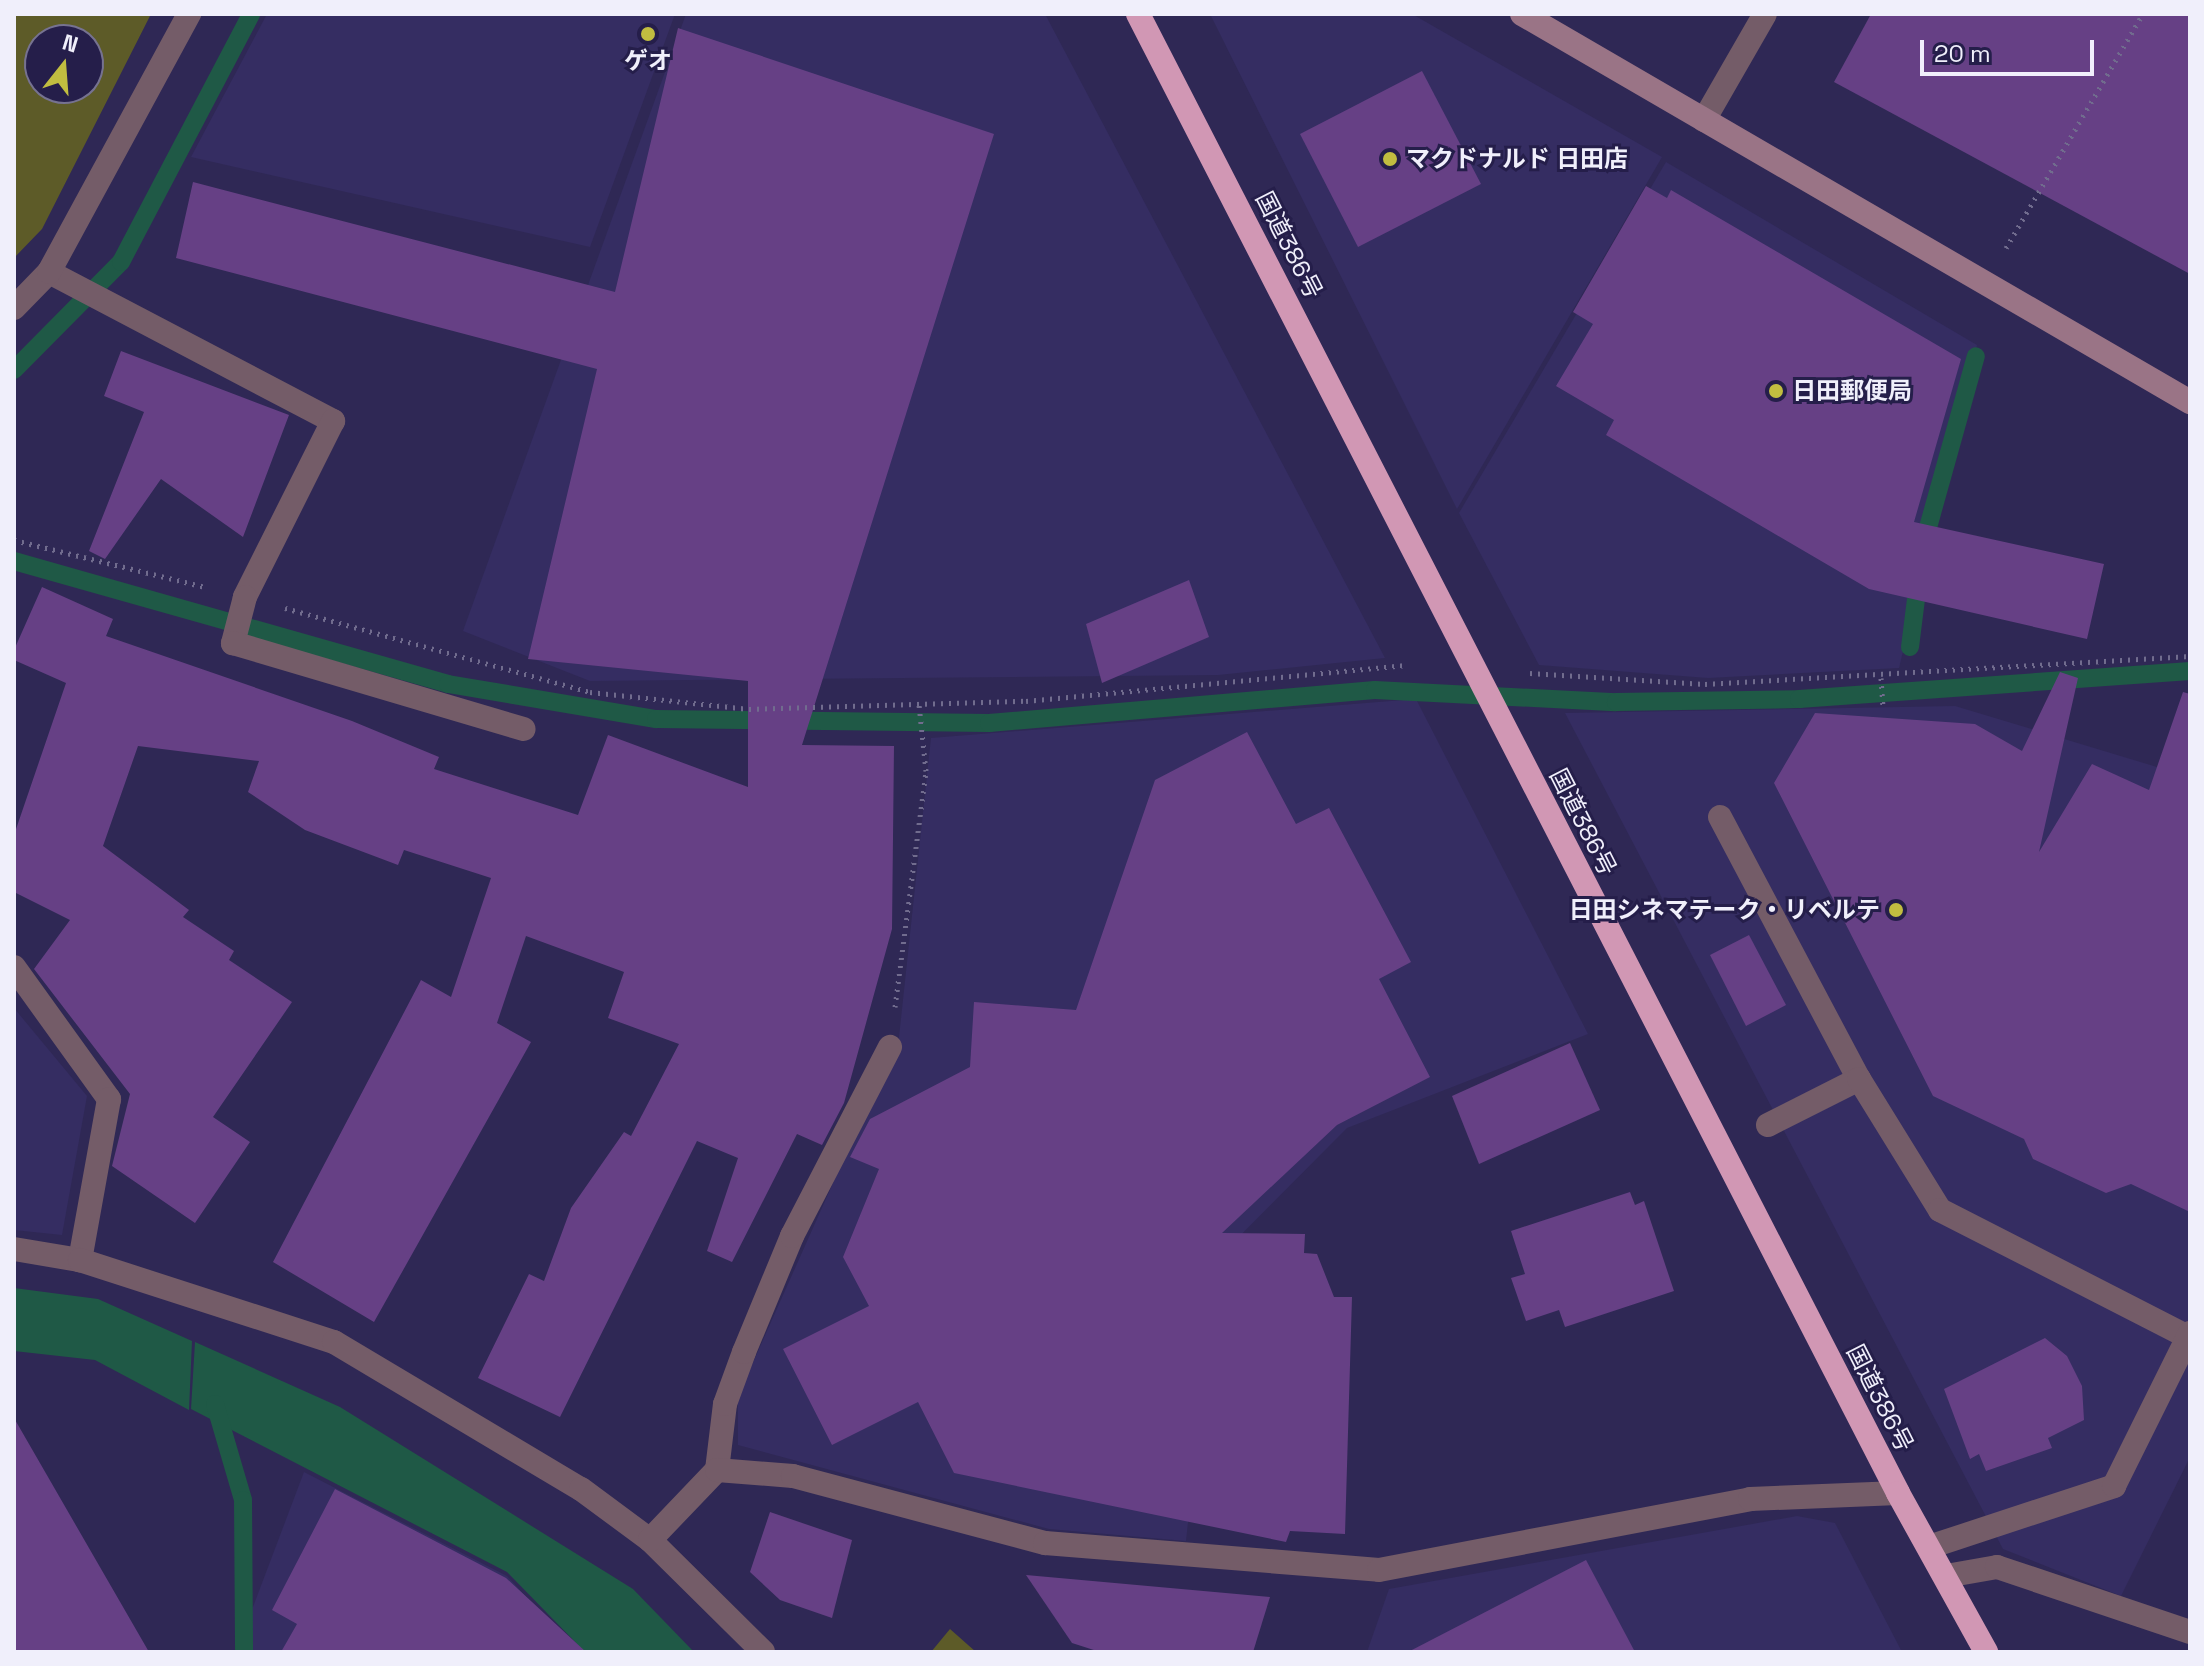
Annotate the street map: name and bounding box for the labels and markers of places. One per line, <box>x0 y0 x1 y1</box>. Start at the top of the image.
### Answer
marker: ゲオ <box>639 25 657 43</box>
place label: ゲオ <box>624 47 672 75</box>
place label: マクドナルド 日田店 <box>1406 145 1628 173</box>
marker: マクドナルド 日田店 <box>1381 150 1399 168</box>
place label: 日田郵便局 <box>1792 377 1912 405</box>
marker: 日田郵便局 <box>1767 382 1785 400</box>
place label: 日田シネマテーク・リベルテ <box>1568 896 1880 924</box>
marker: 日田シネマテーク・リベルテ <box>1887 901 1905 919</box>

